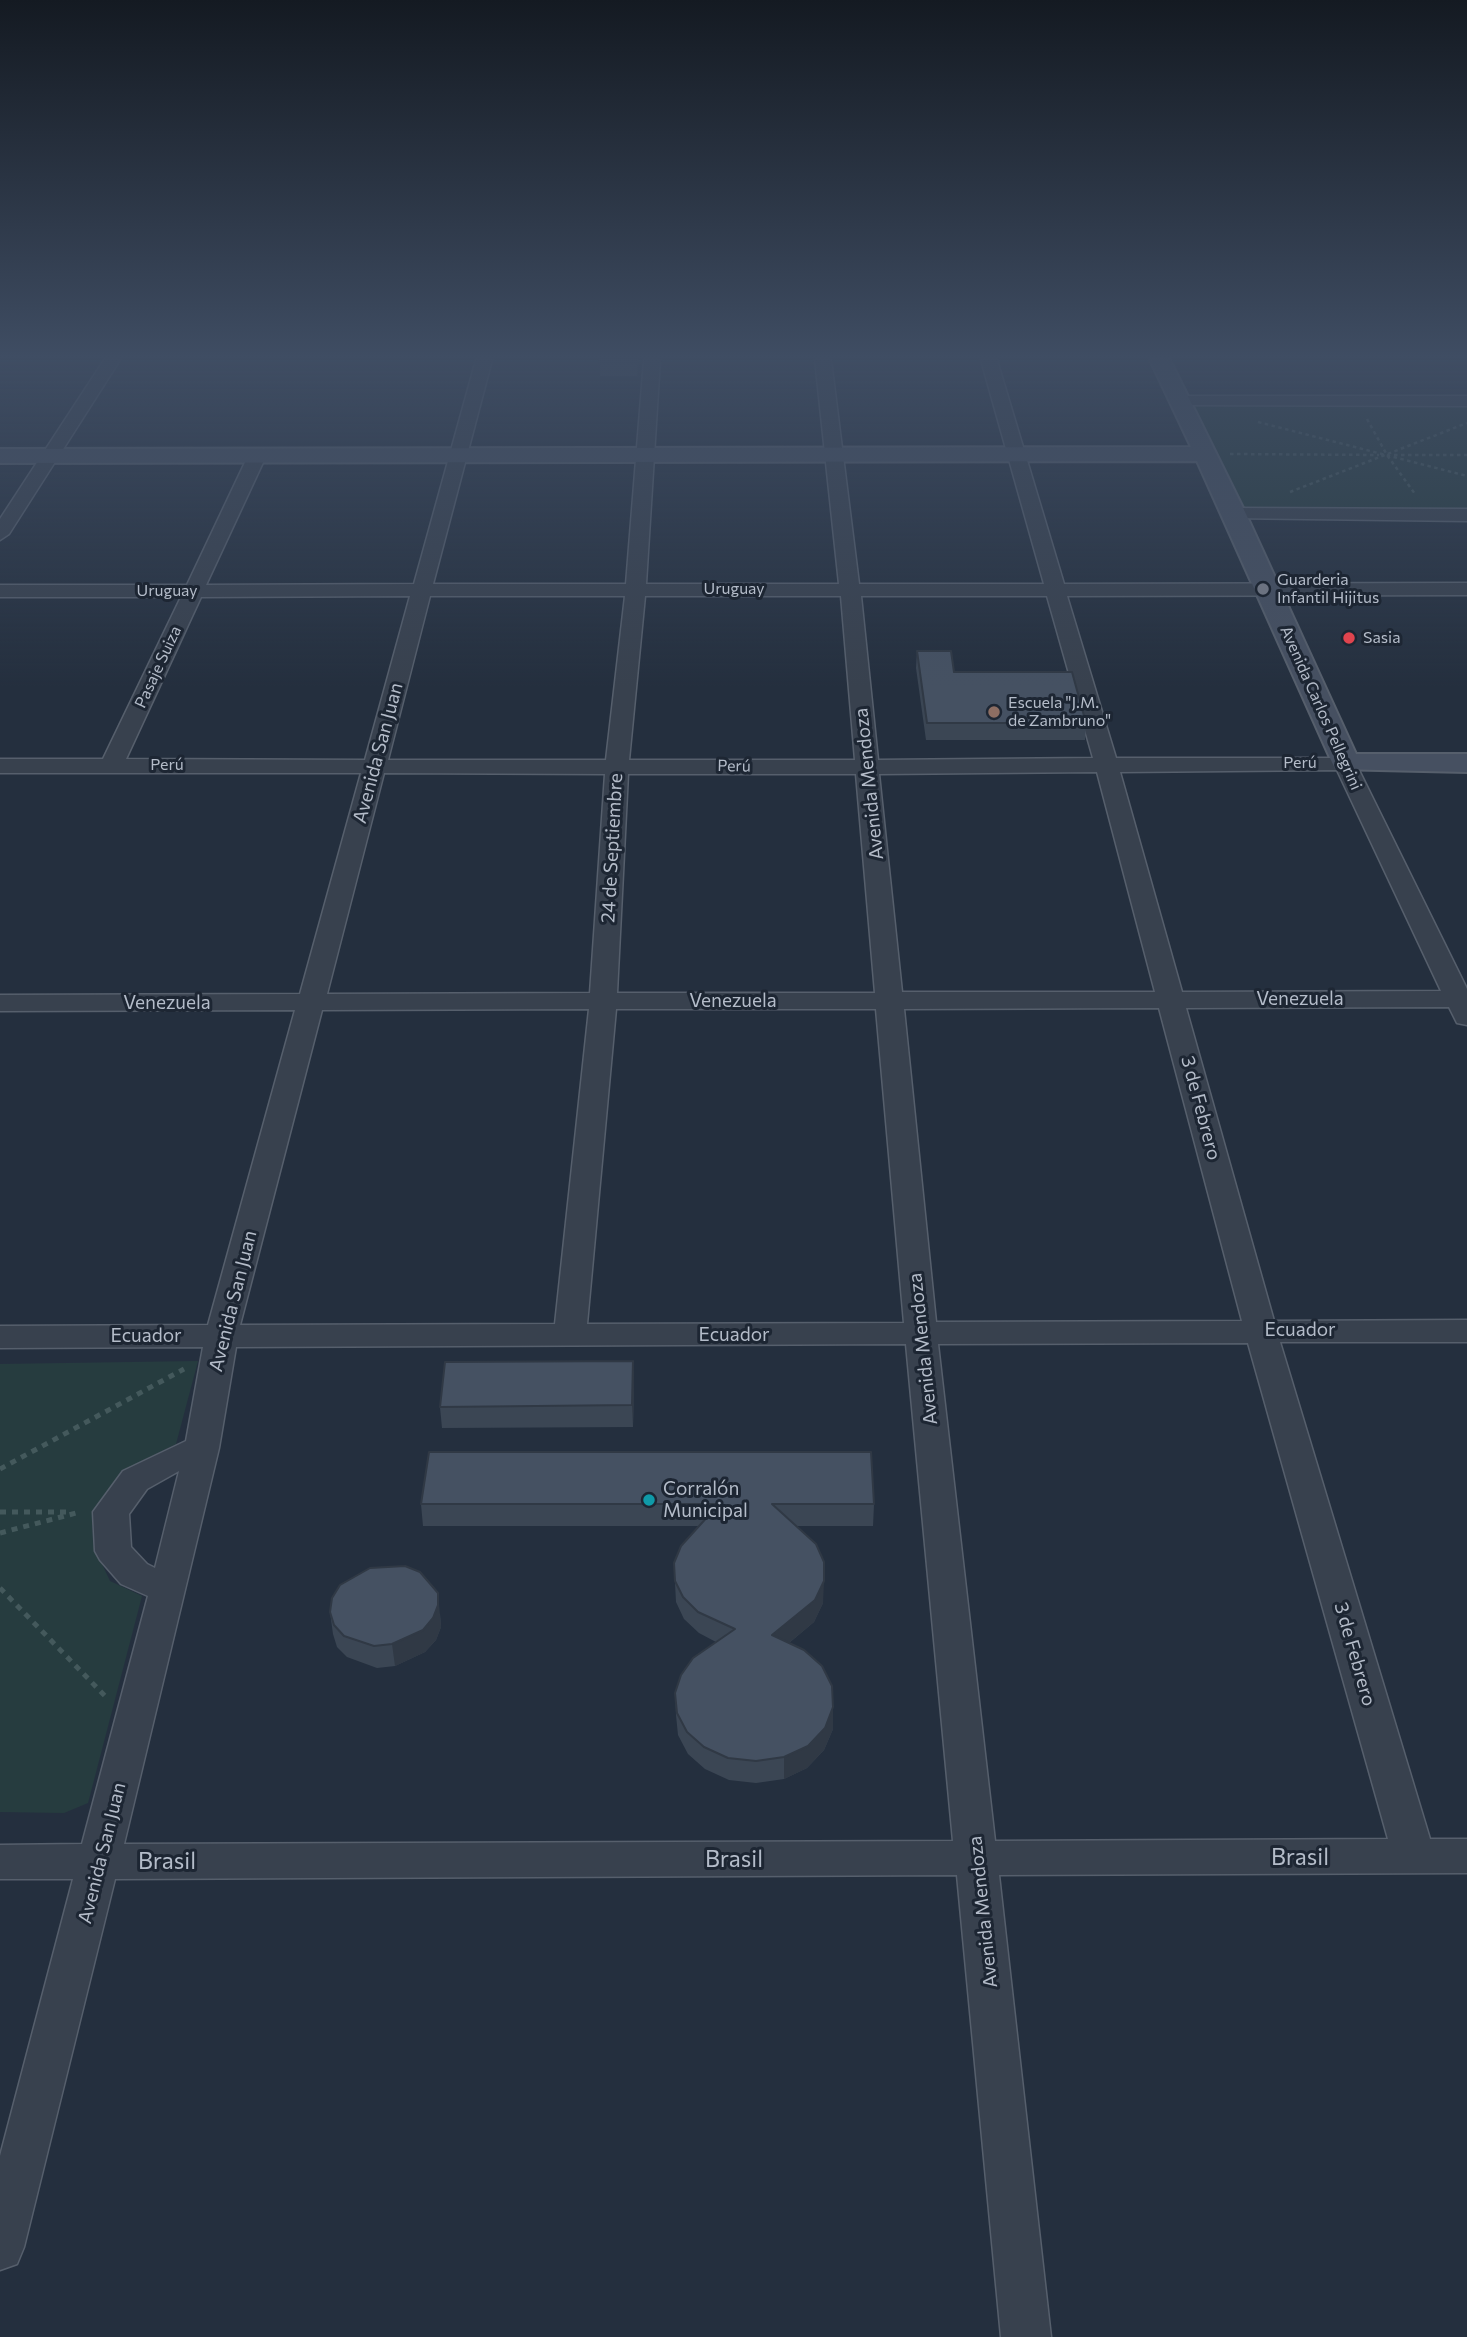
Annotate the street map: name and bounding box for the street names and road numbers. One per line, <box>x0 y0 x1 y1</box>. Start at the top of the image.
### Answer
street label: Uruguay <box>703 579 765 599</box>
street label: Uruguay <box>136 581 198 601</box>
street label: Pasaje Suiza <box>131 623 185 711</box>
street label: Avenida Carlos Pellegrini <box>1276 623 1366 793</box>
street label: Avenida San Juan <box>348 680 408 826</box>
street label: Avenida Mendoza <box>850 707 888 861</box>
street label: Perú <box>1283 753 1317 773</box>
street label: Perú <box>150 755 184 775</box>
street label: Perú <box>717 756 751 776</box>
street label: 24 de Septiembre <box>597 773 627 923</box>
street label: Venezuela <box>1256 988 1344 1010</box>
street label: Venezuela <box>689 990 777 1012</box>
street label: Venezuela <box>123 992 211 1014</box>
street label: 3 de Febrero <box>1176 1053 1226 1163</box>
street label: Avenida San Juan <box>204 1228 262 1374</box>
street label: Avenida Mendoza <box>904 1272 942 1426</box>
street label: Ecuador <box>1264 1319 1336 1341</box>
street label: Ecuador <box>698 1324 770 1346</box>
street label: Ecuador <box>110 1325 182 1347</box>
street label: 3 de Febrero <box>1329 1600 1381 1708</box>
street label: Avenida San Juan <box>73 1780 131 1926</box>
street label: Avenida Mendoza <box>964 1835 1002 1989</box>
street label: Brasil <box>1271 1843 1329 1871</box>
street label: Brasil <box>705 1845 763 1873</box>
street label: Brasil <box>138 1847 196 1875</box>

